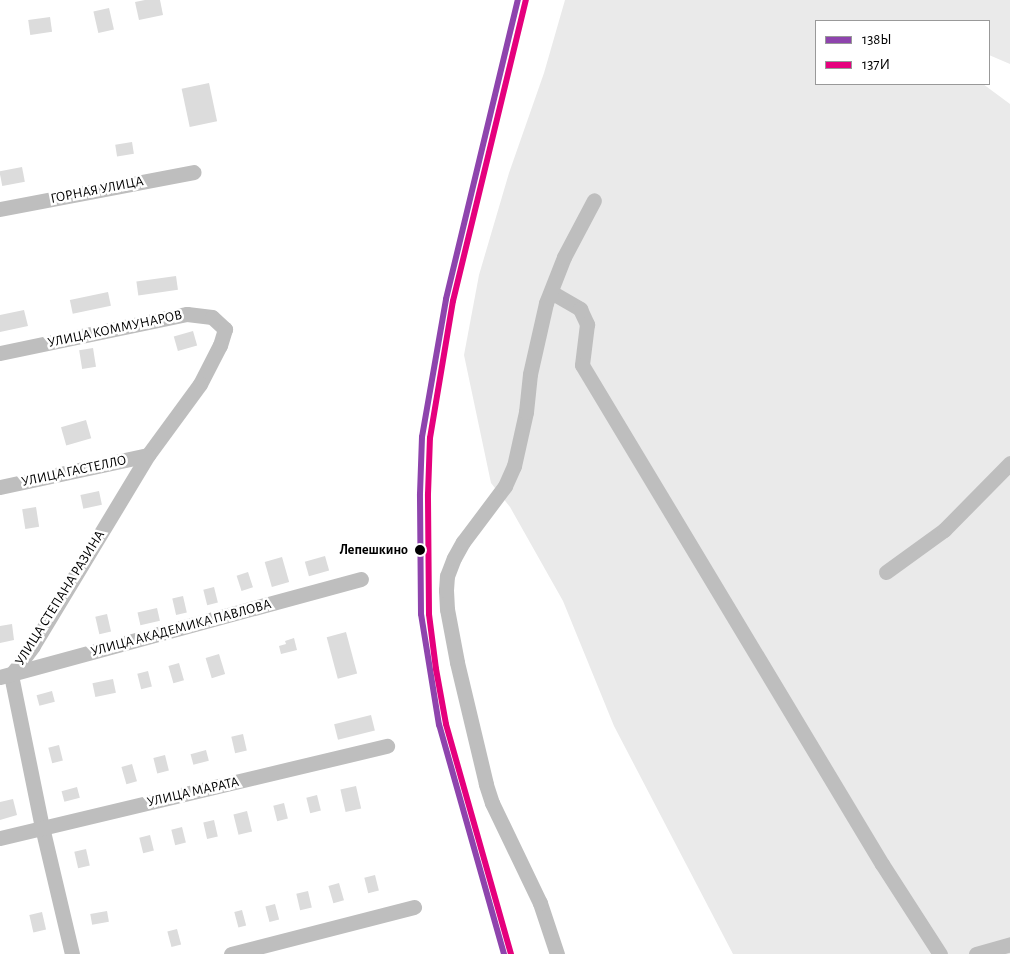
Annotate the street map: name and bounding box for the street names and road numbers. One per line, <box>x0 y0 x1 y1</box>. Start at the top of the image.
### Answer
street label: ГОРНАЯ УЛИЦА <box>49 173 145 207</box>
street label: УЛИЦА КОММУНАРОВ <box>46 307 184 351</box>
street label: УЛИЦА ГАСТЕЛЛО <box>20 452 128 490</box>
street label: УЛИЦА СТЕПАНА РАЗИНА <box>12 527 108 669</box>
street label: УЛИЦА АКАДЕМИКА ПАВЛОВА <box>89 596 273 660</box>
street label: УЛИЦА МАРАТА <box>145 773 241 811</box>

